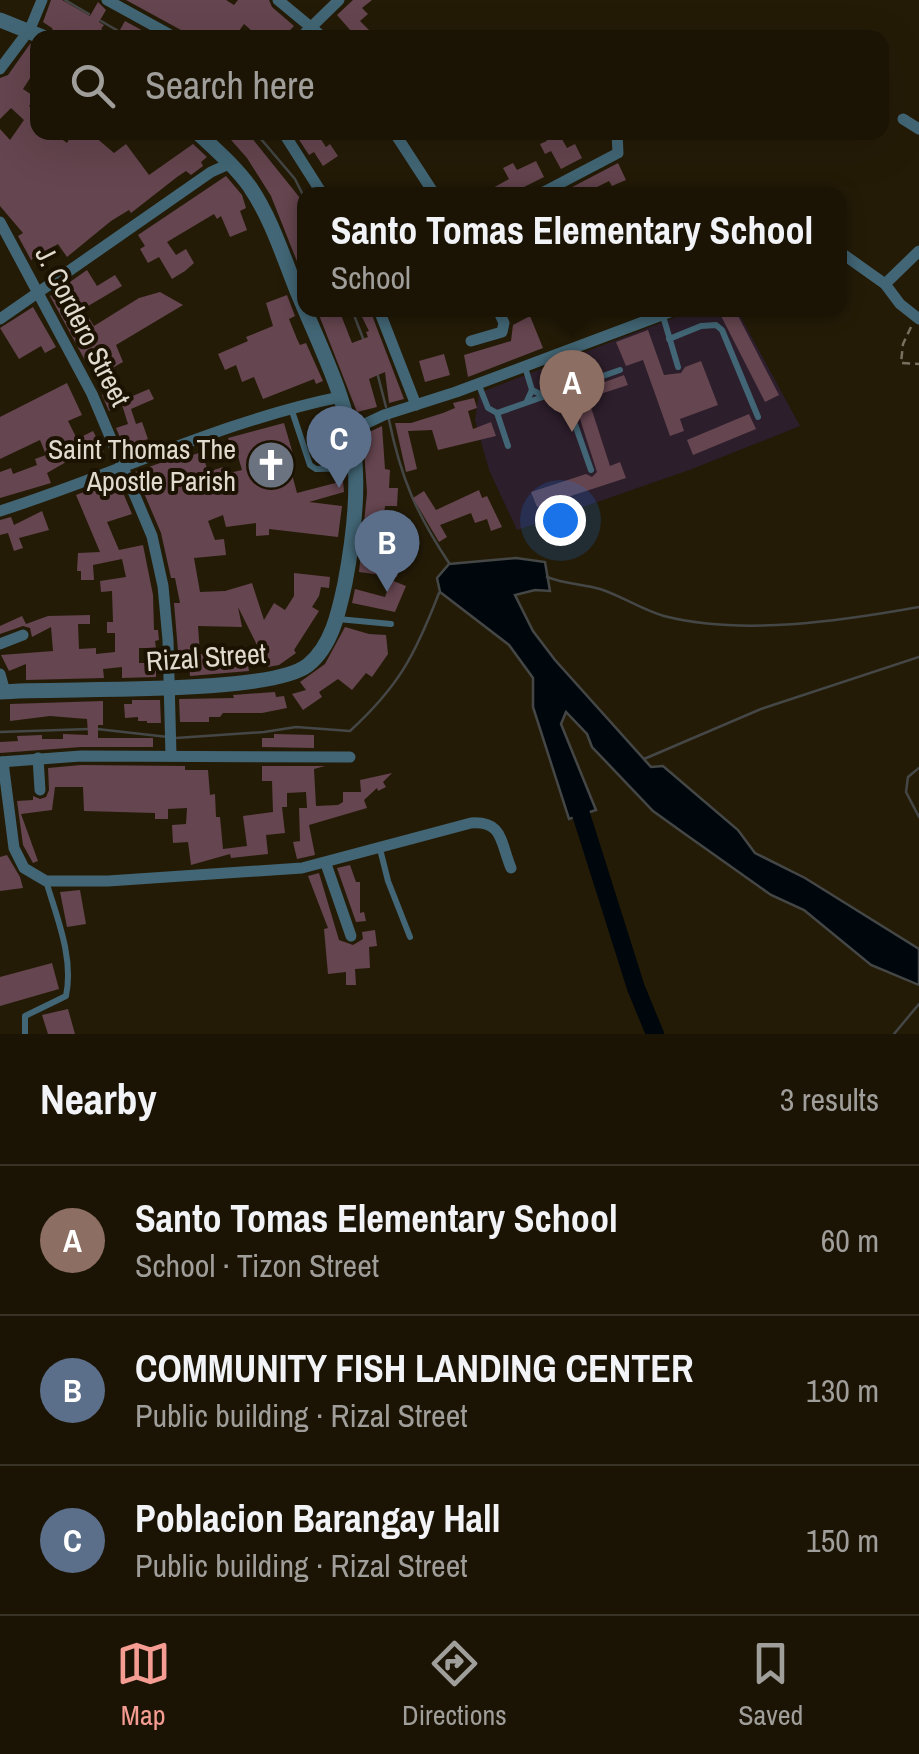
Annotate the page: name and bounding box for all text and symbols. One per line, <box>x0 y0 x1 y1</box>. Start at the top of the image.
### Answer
search box <box>30 30 889 140</box>
icon: search <box>65 58 120 113</box>
text: Search here <box>145 60 315 111</box>
popup <box>297 187 847 317</box>
text: Santo Tomas Elementary School <box>331 205 813 256</box>
street label: J. Cordero Street <box>26 239 140 413</box>
text: School <box>331 256 411 299</box>
pin: A <box>540 350 604 432</box>
pin: C <box>306 406 372 488</box>
place label: Saint Thomas The Apostle Parish <box>48 430 236 500</box>
church icon: Saint Thomas The Apostle Parish <box>245 439 297 491</box>
your location <box>535 495 586 546</box>
pin: B <box>354 510 420 592</box>
street label: Rizal Street <box>145 634 267 680</box>
text: Nearby <box>40 1071 157 1127</box>
text: 3 results <box>780 1078 879 1121</box>
text: Santo Tomas Elementary School <box>135 1193 618 1244</box>
text: A <box>63 1219 82 1262</box>
text: 60 m <box>821 1219 879 1262</box>
text: School · Tizon Street <box>135 1244 379 1287</box>
text: COMMUNITY FISH LANDING CENTER <box>135 1343 694 1394</box>
text: B <box>63 1369 82 1412</box>
text: 130 m <box>806 1369 879 1412</box>
text: Public building · Rizal Street <box>135 1394 468 1437</box>
text: Poblacion Barangay Hall <box>135 1493 500 1544</box>
text: C <box>63 1519 82 1562</box>
text: 150 m <box>806 1519 879 1562</box>
text: Public building · Rizal Street <box>135 1544 468 1587</box>
tab: Map <box>116 1636 171 1734</box>
tab: Directions <box>402 1636 507 1734</box>
tab: Saved <box>738 1636 803 1734</box>

